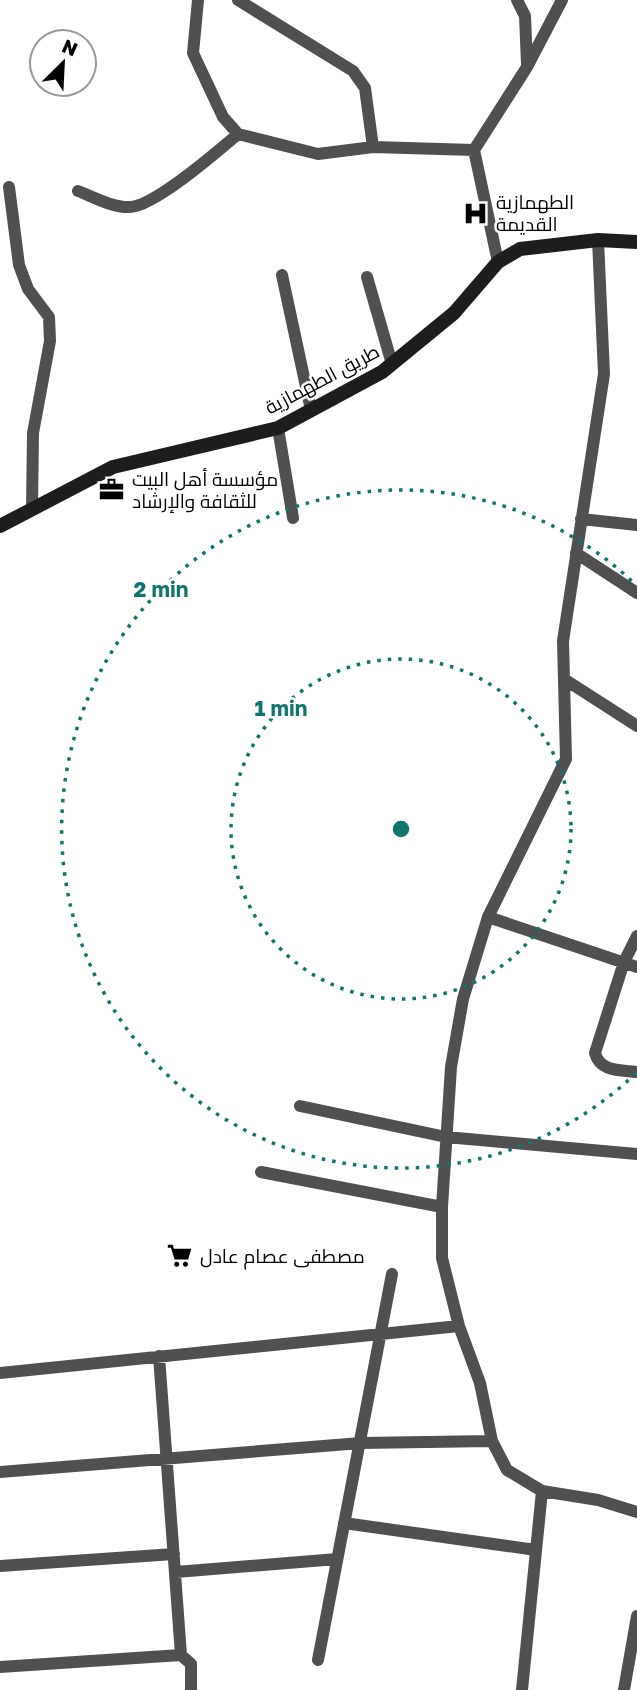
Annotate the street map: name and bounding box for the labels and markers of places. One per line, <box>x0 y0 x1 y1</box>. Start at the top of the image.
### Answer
place label: الطهمازية القديمة <box>496 190 574 235</box>
hospital icon: الطهمازية القديمة <box>462 199 490 227</box>
place label: مؤسسة أهل البيت للثقافة والإرشاد <box>132 467 278 513</box>
office icon: مؤسسة أهل البيت للثقافة والإرشاد <box>98 476 126 504</box>
centre of rings <box>389 817 413 841</box>
supermarket icon: مصطفى عصام عادل <box>166 1242 194 1270</box>
place label: مصطفى عصام عادل <box>200 1244 365 1270</box>

